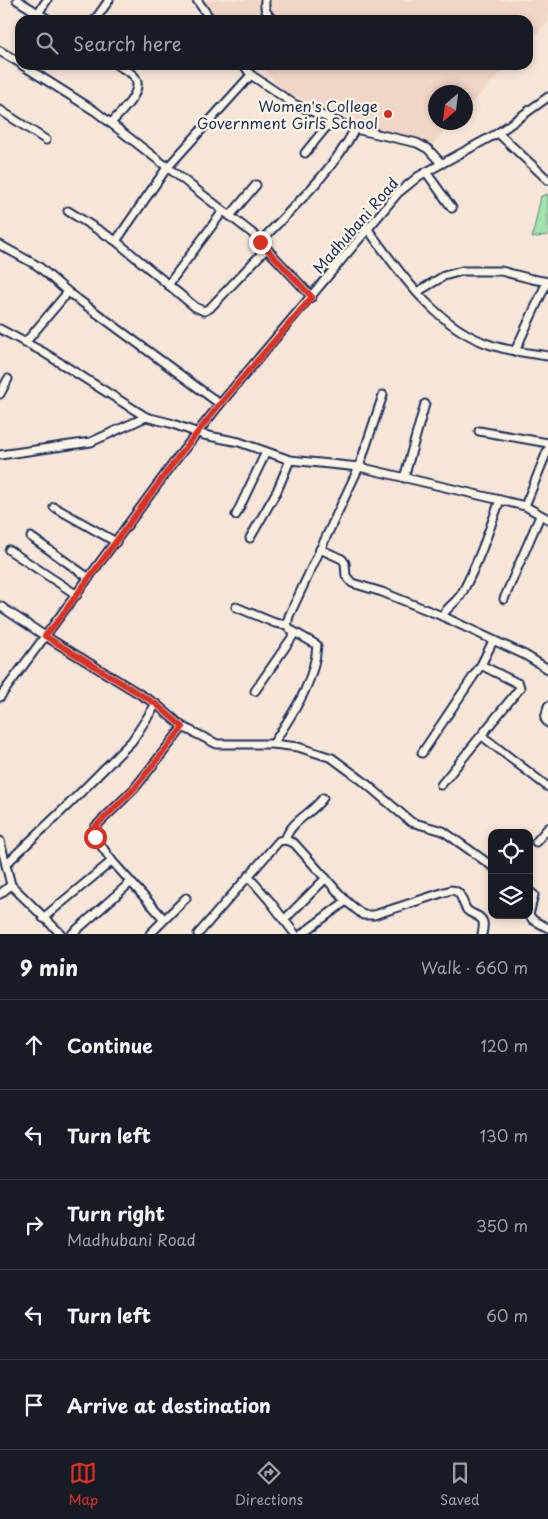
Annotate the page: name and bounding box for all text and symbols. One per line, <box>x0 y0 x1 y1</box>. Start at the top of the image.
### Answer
search box <box>15 15 533 70</box>
icon: search <box>33 29 61 57</box>
text: Search here <box>73 29 182 57</box>
north arrow <box>428 85 473 130</box>
place label: Women's College Government Girls School <box>197 94 378 134</box>
marker: Women's College Government Girls School <box>382 108 394 120</box>
street label: Madhubani Road <box>307 172 403 278</box>
route end <box>249 231 272 254</box>
route start <box>84 826 107 849</box>
map controls <box>488 829 533 919</box>
button: locate <box>488 829 533 874</box>
button: layers <box>488 874 533 919</box>
text: 9 min <box>20 951 78 983</box>
text: Walk · 660 m <box>421 955 528 979</box>
icon: ahead <box>20 1031 48 1059</box>
text: Continue <box>67 1031 153 1059</box>
text: 120 m <box>481 1033 528 1057</box>
icon: left <box>20 1121 48 1149</box>
text: Turn left <box>67 1121 151 1149</box>
text: 130 m <box>480 1123 528 1147</box>
text: Turn right <box>67 1199 165 1227</box>
icon: right <box>20 1211 48 1239</box>
text: 350 m <box>476 1213 528 1237</box>
text: Madhubani Road <box>67 1227 196 1251</box>
icon: left <box>20 1301 48 1329</box>
text: Turn left <box>67 1301 151 1329</box>
text: 60 m <box>486 1303 528 1327</box>
icon: arrive <box>20 1391 48 1419</box>
text: Arrive at destination <box>67 1391 271 1419</box>
tab: Map <box>68 1459 98 1510</box>
tab: Directions <box>235 1459 303 1510</box>
tab: Saved <box>440 1459 480 1510</box>

